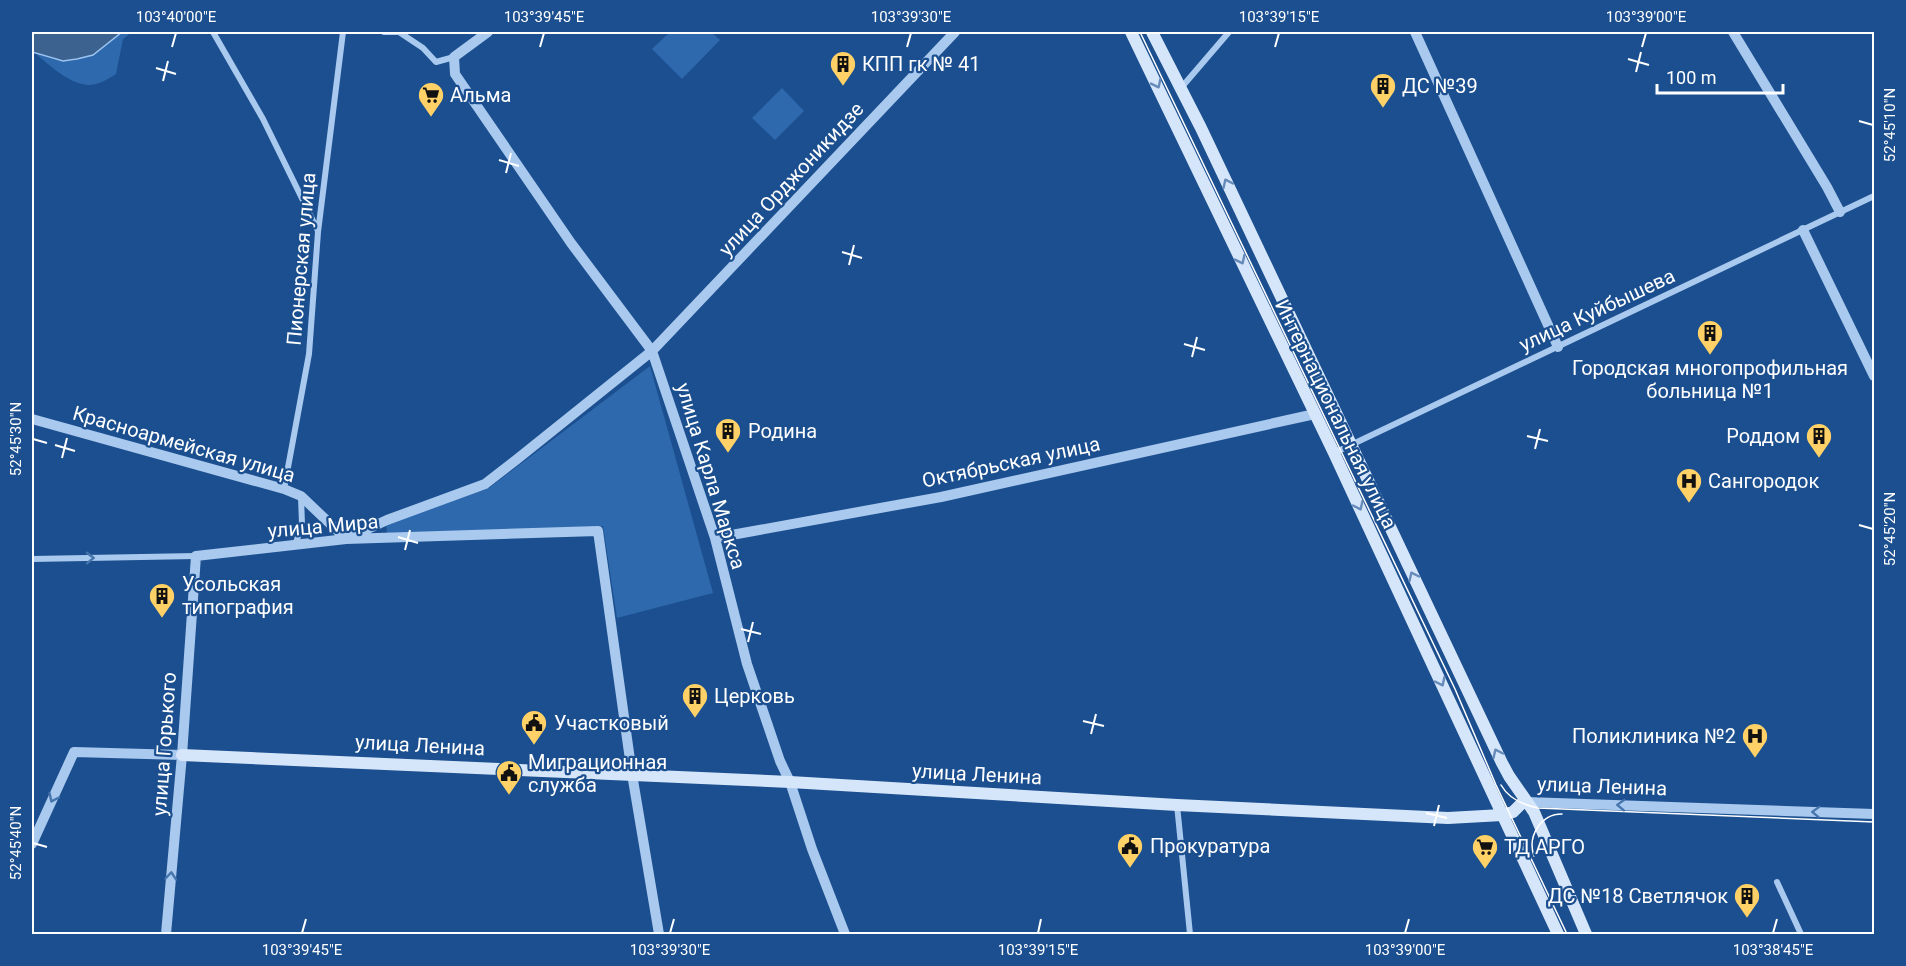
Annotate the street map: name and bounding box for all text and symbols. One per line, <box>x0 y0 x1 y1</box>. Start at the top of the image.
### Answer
text: 103°40'00"E <box>136 8 217 26</box>
text: 103°39'45"E <box>504 8 585 26</box>
text: 103°39'30"E <box>871 8 952 26</box>
text: 103°39'15"E <box>1239 8 1320 26</box>
text: 103°39'00"E <box>1606 8 1687 26</box>
building icon: КПП гк № 41 <box>828 49 858 87</box>
place label: КПП гк № 41 <box>862 52 981 76</box>
scale bar <box>1657 57 1783 95</box>
text: 100 m <box>1666 67 1717 88</box>
building icon: ДС №39 <box>1368 71 1398 109</box>
place label: ДС №39 <box>1402 74 1478 98</box>
one-way arrow <box>1149 78 1161 89</box>
supermarket icon: Альма <box>416 80 446 118</box>
place label: Альма <box>450 83 511 107</box>
text: 52°45'10"N <box>1881 88 1899 162</box>
street label: улица Орджоникидзе <box>713 97 869 261</box>
street label: Пионерская улица <box>281 171 321 347</box>
one-way arrow <box>1222 179 1234 190</box>
one-way arrow <box>1233 254 1245 265</box>
street label: улица Куйбышева <box>1515 263 1679 357</box>
street label: Интернациональная улица <box>1270 296 1402 532</box>
building icon: Городская многопрофильная больница №1 <box>1695 318 1725 356</box>
place label: Городская многопрофильная больница №1 <box>1572 356 1848 403</box>
street label: улица Карла Маркса <box>671 380 751 572</box>
street label: Красноармейская улица <box>70 401 298 487</box>
text: 52°45'30"N <box>7 402 25 476</box>
building icon: Родина <box>713 416 743 454</box>
place label: Родина <box>748 419 817 443</box>
building icon: Роддом <box>1804 421 1834 459</box>
place label: Роддом <box>1726 424 1800 448</box>
street label: Октябрьская улица <box>920 431 1102 493</box>
hospital icon: Сангородок <box>1674 466 1704 504</box>
place label: Сангородок <box>1708 469 1819 493</box>
text: 52°45'20"N <box>1881 492 1899 566</box>
one-way arrow <box>1351 499 1363 510</box>
street label: улица Мира <box>267 509 379 543</box>
one-way arrow <box>85 552 94 564</box>
place label: Усольская типография <box>182 572 294 619</box>
one-way arrow <box>1409 572 1421 583</box>
building icon: Усольская типография <box>147 581 177 619</box>
street label: улица Горького <box>147 671 181 817</box>
one-way arrow <box>1434 676 1446 687</box>
building icon: Церковь <box>680 681 710 719</box>
place label: Церковь <box>714 684 795 708</box>
public building icon: Участковый <box>519 708 549 746</box>
place label: Участковый <box>554 711 669 735</box>
hospital icon: Поликлиника №2 <box>1740 721 1770 759</box>
place label: Поликлиника №2 <box>1572 724 1736 748</box>
street label: улица Ленина <box>354 730 486 760</box>
one-way arrow <box>1492 748 1504 759</box>
place label: Миграционная служба <box>528 750 667 797</box>
public building icon: Миграционная служба <box>494 758 524 796</box>
street label: улица Ленина <box>911 759 1043 789</box>
street label: улица Ленина <box>1537 772 1667 800</box>
one-way arrow <box>48 792 60 803</box>
one-way arrow <box>1617 799 1626 812</box>
text: 52°45'40"N <box>7 806 25 880</box>
one-way arrow <box>1812 806 1821 819</box>
public building icon: Прокуратура <box>1115 831 1145 869</box>
supermarket icon: ТД АРГО <box>1470 832 1500 870</box>
place label: Прокуратура <box>1150 834 1270 858</box>
place label: ТД АРГО <box>1504 835 1585 859</box>
one-way arrow <box>164 872 177 881</box>
building icon: ДС №18 Светлячок <box>1732 881 1762 919</box>
place label: ДС №18 Светлячок <box>1548 884 1728 908</box>
text: 103°39'45"E <box>262 941 343 959</box>
text: 103°39'30"E <box>630 941 711 959</box>
text: 103°39'15"E <box>998 941 1079 959</box>
text: 103°39'00"E <box>1365 941 1446 959</box>
text: 103°38'45"E <box>1733 941 1814 959</box>

